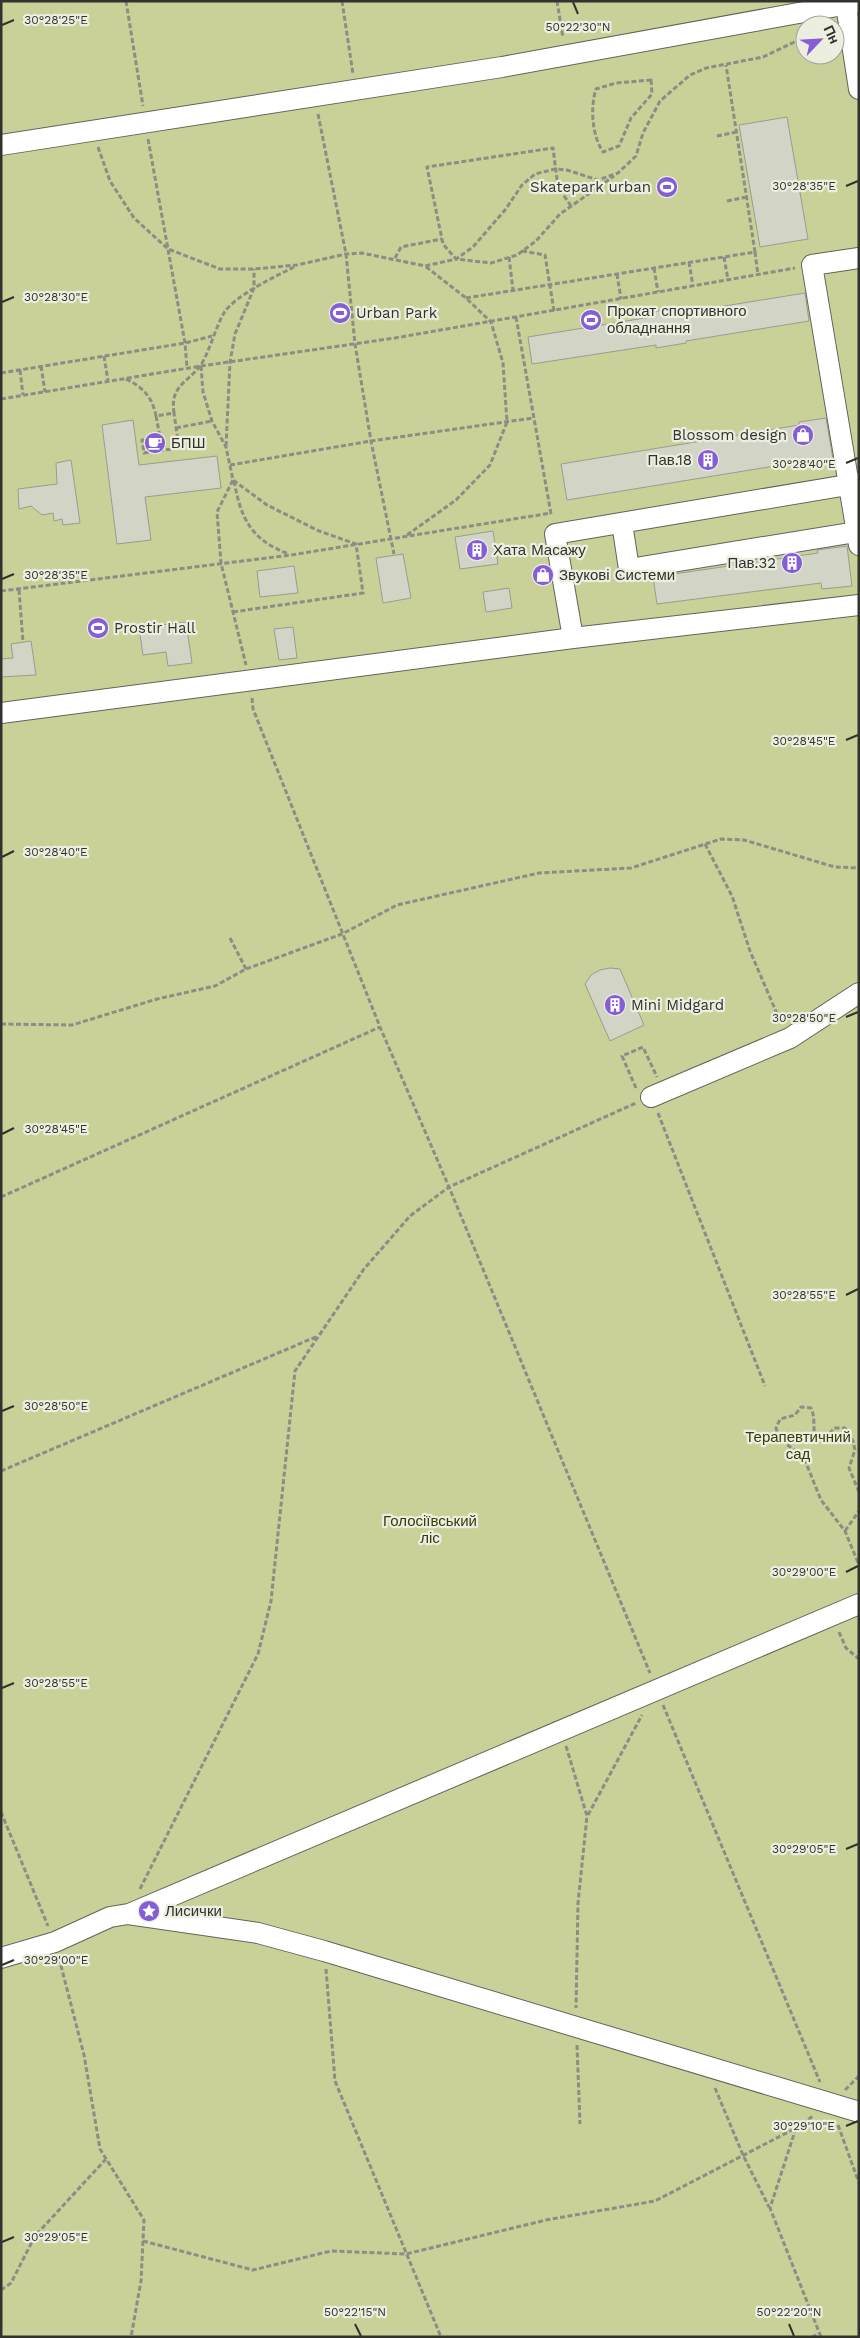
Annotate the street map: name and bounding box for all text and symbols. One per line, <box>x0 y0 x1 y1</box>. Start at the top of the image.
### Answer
text: 30°28'25"E <box>24 13 88 27</box>
north arrow <box>795 15 845 65</box>
text: 50°22'30"N <box>546 20 610 34</box>
text: Пн <box>821 23 843 46</box>
sports icon: Skatepark urban <box>655 175 679 199</box>
place label: Skatepark urban <box>530 178 651 196</box>
text: 30°28'35"E <box>772 179 836 193</box>
text: 30°28'30"E <box>24 290 88 304</box>
sports icon: Urban Park <box>328 301 352 325</box>
place label: Прокат спортивного обладнання <box>607 302 747 337</box>
place label: Urban Park <box>356 304 438 322</box>
sports icon: Прокат спортивного обладнання <box>579 308 603 332</box>
shop icon: Blossom design <box>791 423 815 447</box>
place label: Blossom design <box>672 426 787 444</box>
cafe icon: БПШ <box>143 431 167 455</box>
place label: БПШ <box>171 434 205 452</box>
building icon: Пав.18 <box>696 448 720 472</box>
place label: Пав.18 <box>648 451 692 469</box>
text: 30°28'40"E <box>772 457 836 471</box>
building icon: Хата Масажу <box>465 538 489 562</box>
place label: Хата Масажу <box>493 541 586 559</box>
building icon: Пав.32 <box>780 551 804 575</box>
place label: Пав.32 <box>727 554 776 572</box>
shop icon: Звукові Системи <box>531 563 555 587</box>
place label: Звукові Системи <box>559 566 675 584</box>
text: 30°28'35"E <box>24 568 88 582</box>
sports icon: Prostir Hall <box>86 616 110 640</box>
place label: Prostir Hall <box>114 619 196 637</box>
text: 30°28'45"E <box>773 734 836 748</box>
text: 30°28'40"E <box>24 845 88 859</box>
building icon: Mini Midgard <box>603 993 627 1017</box>
place label: Mini Midgard <box>631 996 724 1014</box>
text: 30°28'50"E <box>772 1011 836 1025</box>
text: 30°28'45"E <box>25 1122 88 1136</box>
text: 30°28'55"E <box>772 1288 836 1302</box>
text: 30°28'50"E <box>24 1399 88 1413</box>
park label: Терапевтичний сад <box>745 1428 851 1463</box>
park label: Голосіївський ліс <box>383 1512 477 1547</box>
text: 30°29'00"E <box>772 1565 837 1579</box>
text: 30°28'55"E <box>24 1676 88 1690</box>
text: 30°29'05"E <box>772 1842 836 1856</box>
place icon: Лисички <box>137 1899 161 1923</box>
place label: Лисички <box>165 1902 222 1920</box>
text: 30°29'00"E <box>24 1953 89 1967</box>
text: 30°29'10"E <box>773 2119 835 2133</box>
text: 30°29'05"E <box>24 2230 88 2244</box>
text: 50°22'15"N <box>324 2305 386 2319</box>
text: 50°22'20"N <box>757 2305 821 2319</box>

